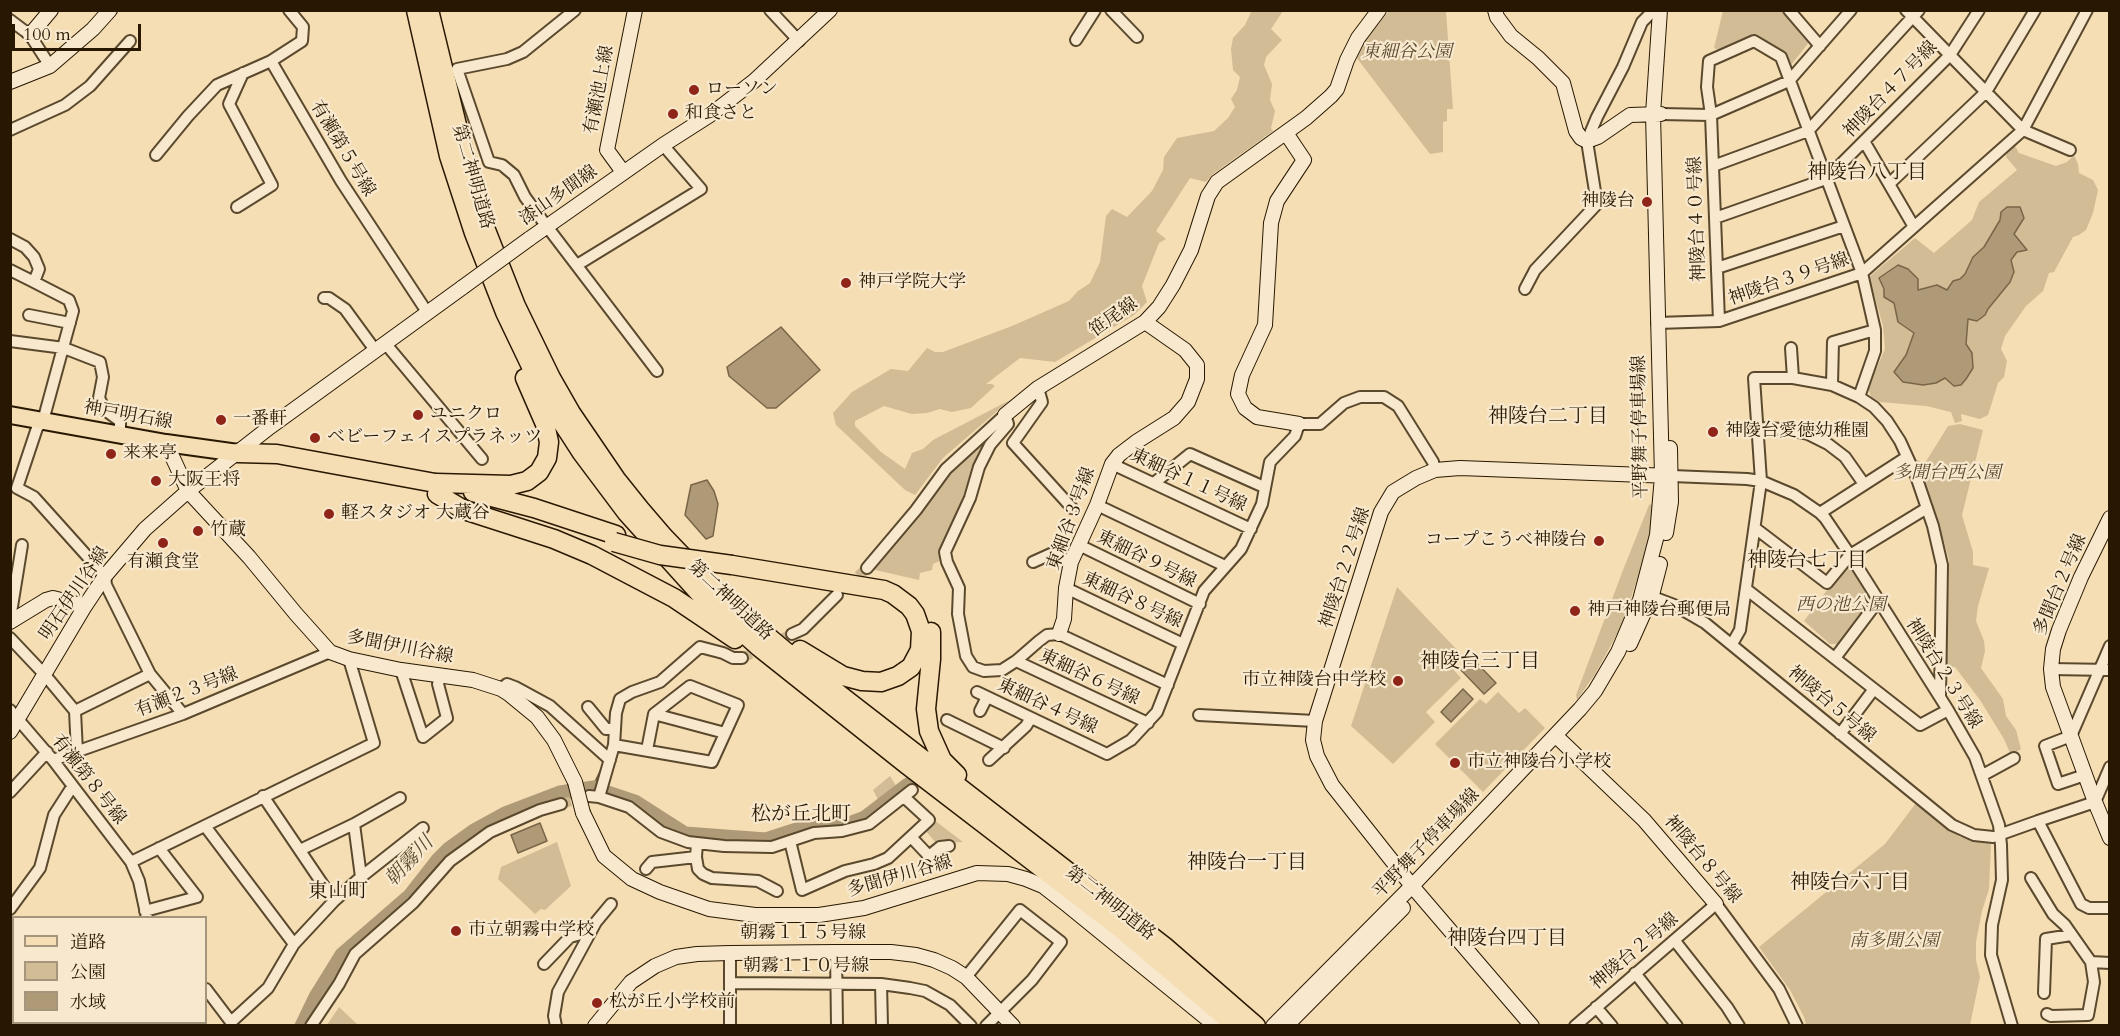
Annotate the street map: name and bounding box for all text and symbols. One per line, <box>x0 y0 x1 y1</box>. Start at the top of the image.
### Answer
scale bar <box>15 12 144 50</box>
text: 100 m <box>23 22 71 47</box>
street label: 神陵台４７号線 <box>1839 37 1943 143</box>
park label: 東細谷公園 <box>1362 42 1452 64</box>
street label: 有瀬池上線 <box>581 44 619 136</box>
place label: ローソン <box>706 79 778 101</box>
marker: ローソン <box>687 83 701 97</box>
street label: 有瀬第５号線 <box>305 97 379 201</box>
place label: 和食さと <box>685 103 757 125</box>
marker: 和食さと <box>666 107 680 121</box>
street label: 第二神明道路 <box>447 122 497 232</box>
street label: 神陵台４０号線 <box>1685 156 1711 282</box>
street label: 漆山多聞線 <box>516 161 602 231</box>
district label: 神陵台八丁目 <box>1807 161 1927 185</box>
place label: 神陵台 <box>1581 191 1635 213</box>
marker: 神陵台 <box>1640 195 1654 209</box>
street label: 神陵台３９号線 <box>1726 249 1852 311</box>
place label: 神戸学院大学 <box>858 272 966 294</box>
marker: 神戸学院大学 <box>839 276 853 290</box>
street label: 笹尾線 <box>1086 294 1142 342</box>
street label: 平野舞子停車場線 <box>1629 355 1653 499</box>
street label: 神戸明石線 <box>82 398 174 434</box>
place label: ユニクロ <box>430 404 502 426</box>
district label: 神陵台二丁目 <box>1488 405 1608 429</box>
marker: ユニクロ <box>411 408 425 422</box>
place label: 一番軒 <box>233 409 287 431</box>
marker: 一番軒 <box>214 413 228 427</box>
place label: 神陵台愛徳幼稚園 <box>1725 421 1869 443</box>
marker: 神陵台愛徳幼稚園 <box>1706 425 1720 439</box>
place label: ベビーフェイスプラネッツ <box>327 427 542 449</box>
marker: ベビーフェイスプラネッツ <box>308 431 322 445</box>
place label: 来来亭 <box>123 443 177 465</box>
street label: 東細谷１１号線 <box>1126 445 1250 517</box>
marker: 来来亭 <box>104 447 118 461</box>
park label: 多聞台西公園 <box>1893 463 2001 485</box>
street label: 東細谷３号線 <box>1043 465 1101 573</box>
place label: 大阪王将 <box>168 470 240 492</box>
marker: 大阪王将 <box>149 474 163 488</box>
place label: 軽スタジオ 大蔵谷 <box>341 503 490 525</box>
street label: 神陵台２２号線 <box>1316 505 1376 631</box>
marker: 軽スタジオ 大蔵谷 <box>322 507 336 521</box>
place label: 竹蔵 <box>210 520 246 542</box>
marker: 竹蔵 <box>191 524 205 538</box>
street label: 東細谷９号線 <box>1093 527 1199 593</box>
place label: コープこうべ神陵台 <box>1425 530 1587 552</box>
street label: 多聞台２号線 <box>2030 531 2092 639</box>
marker: コープこうべ神陵台 <box>1592 534 1606 548</box>
marker: 有瀬食堂 <box>156 536 170 550</box>
street label: 明石伊川谷線 <box>36 543 114 645</box>
district label: 神陵台七丁目 <box>1747 549 1867 573</box>
place label: 有瀬食堂 <box>127 552 199 574</box>
street label: 第二神明道路 <box>683 556 777 646</box>
street label: 東細谷８号線 <box>1078 568 1186 634</box>
park label: 西の池公園 <box>1796 595 1886 617</box>
place label: 神戸神陵台郵便局 <box>1587 600 1731 622</box>
marker: 神戸神陵台郵便局 <box>1568 604 1582 618</box>
street label: 神陵台２３号線 <box>1900 615 1986 733</box>
street label: 多聞伊川谷線 <box>345 627 455 669</box>
street label: 東細谷６号線 <box>1035 645 1143 711</box>
district label: 神陵台三丁目 <box>1420 650 1540 674</box>
street label: 神陵台５号線 <box>1783 662 1879 748</box>
street label: 有瀬２３号線 <box>133 664 241 722</box>
place label: 市立神陵台中学校 <box>1242 670 1386 692</box>
street label: 東細谷４号線 <box>993 674 1101 740</box>
marker: 市立神陵台中学校 <box>1391 674 1405 688</box>
street label: 有瀬第８号線 <box>46 731 130 829</box>
place label: 市立神陵台小学校 <box>1467 752 1611 774</box>
marker: 市立神陵台小学校 <box>1448 756 1462 770</box>
street label: 平野舞子停車場線 <box>1369 785 1485 903</box>
district label: 松が丘北町 <box>751 803 851 827</box>
street label: 神陵台８号線 <box>1659 812 1745 908</box>
water label: 朝霧川 <box>381 832 439 892</box>
district label: 神陵台一丁目 <box>1187 851 1307 875</box>
street label: 多聞伊川谷線 <box>845 852 955 902</box>
street label: 第二神明道路 <box>1061 862 1159 946</box>
district label: 神陵台六丁目 <box>1790 871 1910 895</box>
district label: 東山町 <box>308 880 368 904</box>
street label: 神陵台２号線 <box>1587 909 1683 995</box>
legend <box>12 916 207 1024</box>
place label: 市立朝霧中学校 <box>468 920 594 942</box>
street label: 朝霧１１５号線 <box>740 923 866 945</box>
marker: 市立朝霧中学校 <box>449 924 463 938</box>
district label: 神陵台四丁目 <box>1447 927 1567 951</box>
text: 道路 <box>70 930 106 955</box>
park label: 南多聞公園 <box>1849 931 1939 953</box>
street label: 朝霧１１０号線 <box>743 956 869 978</box>
text: 公園 <box>70 960 106 985</box>
text: 水域 <box>70 990 106 1015</box>
place label: 松が丘小学校前 <box>609 992 735 1014</box>
marker: 松が丘小学校前 <box>590 996 604 1010</box>

